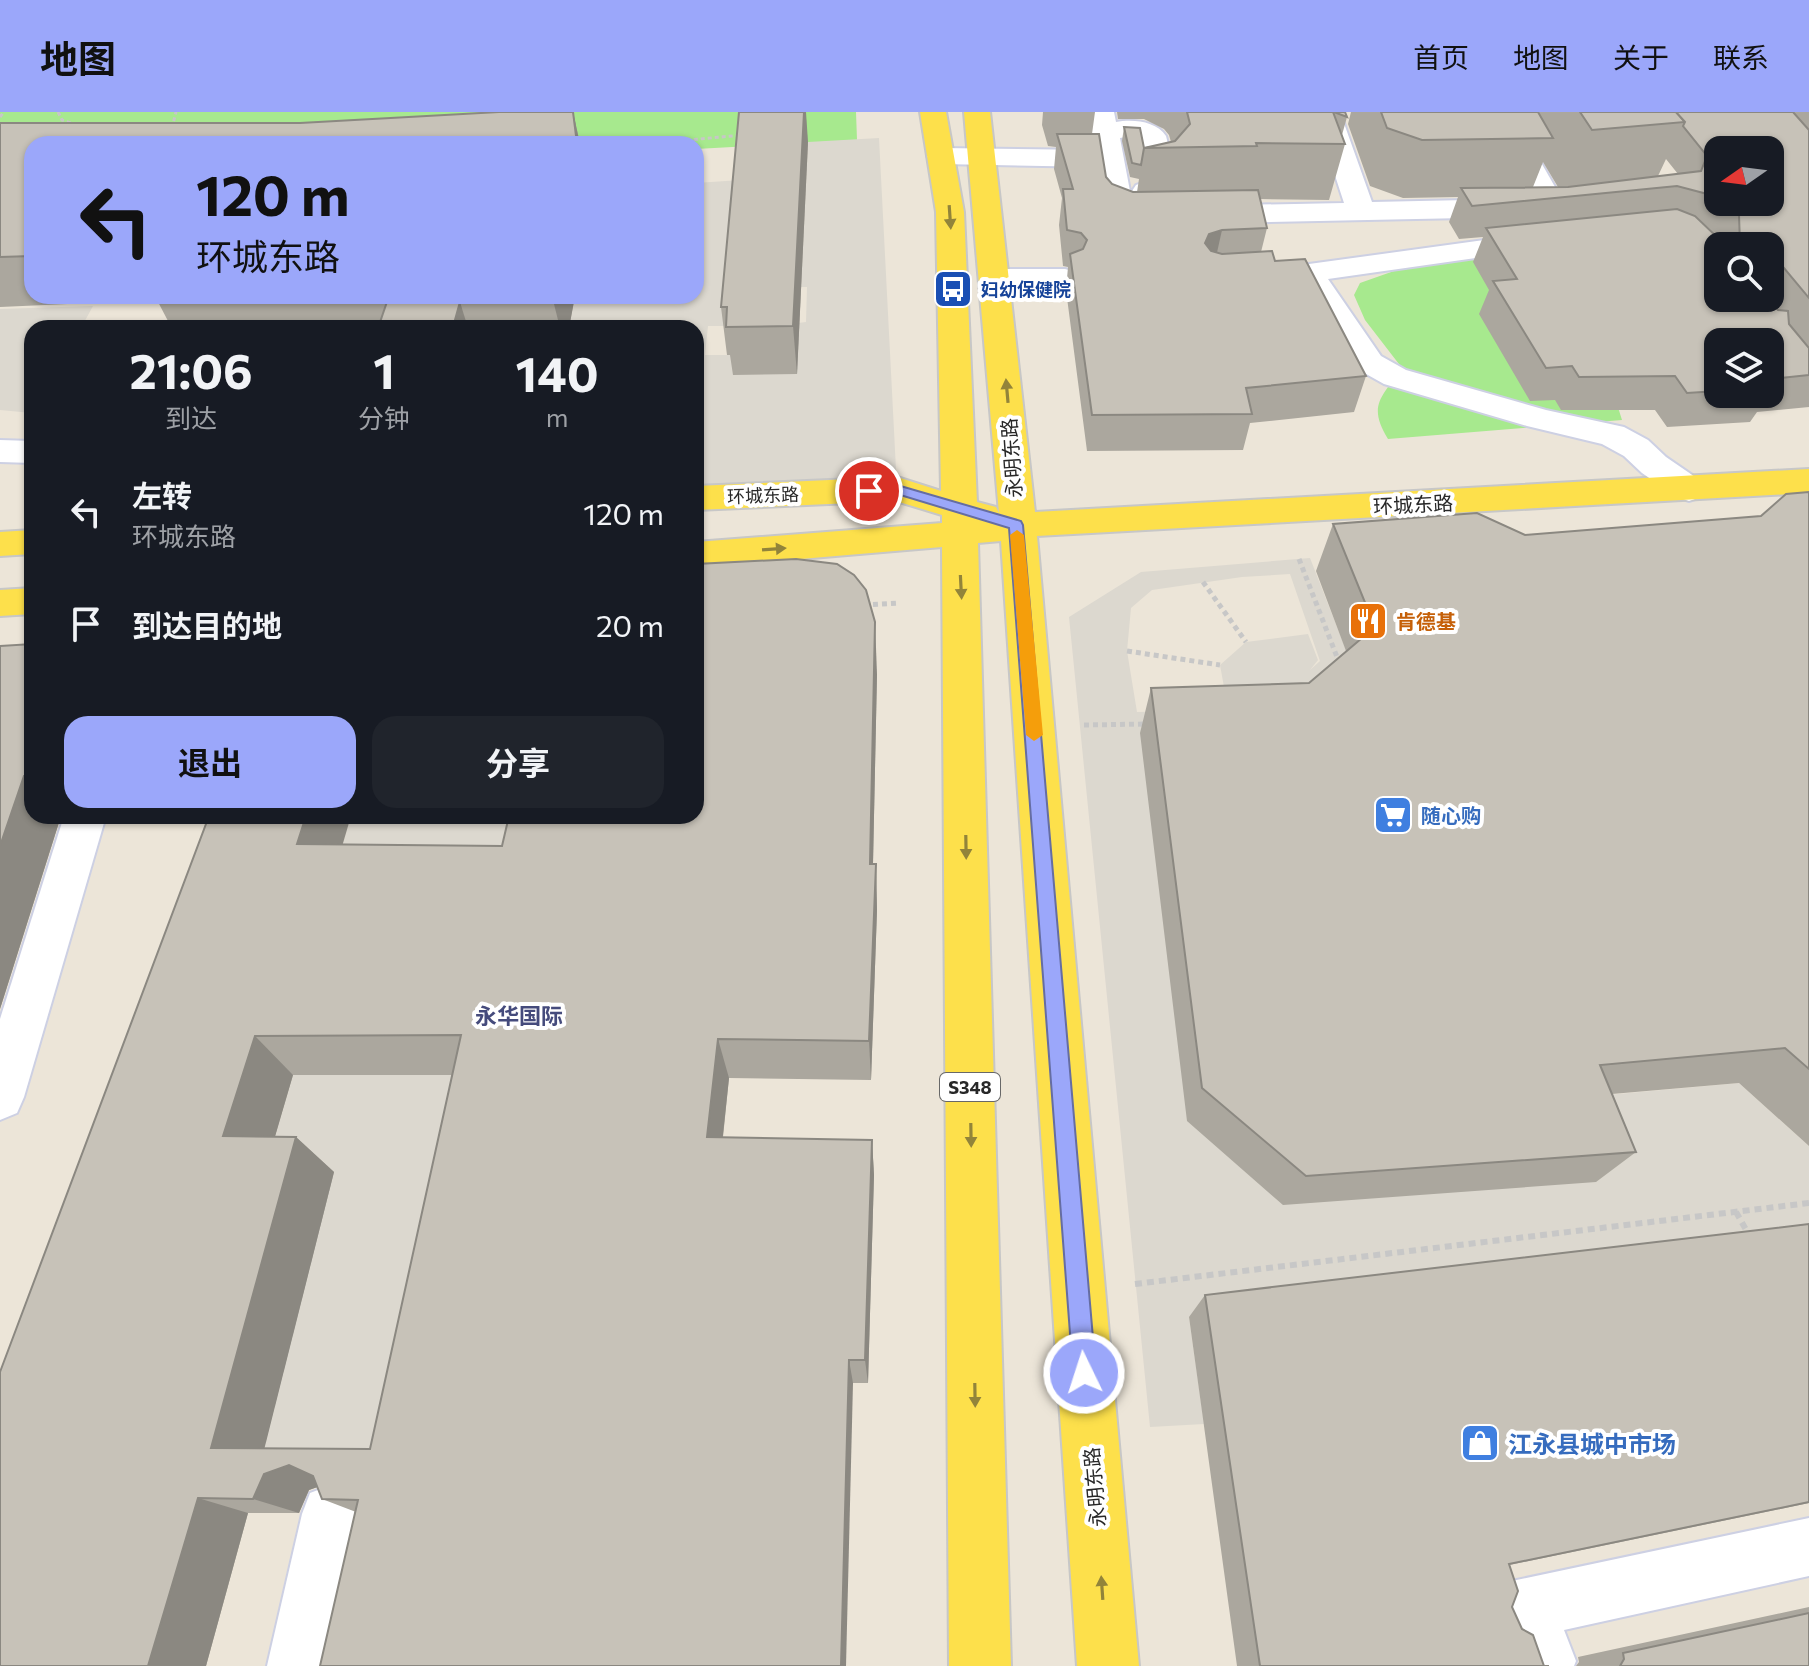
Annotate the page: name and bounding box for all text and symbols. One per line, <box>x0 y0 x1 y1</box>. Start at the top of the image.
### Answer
text: 地图 <box>40 34 116 81</box>
text: 首页 <box>1413 40 1469 74</box>
text: 地图 <box>1513 40 1569 74</box>
text: 关于 <box>1613 40 1669 74</box>
text: 联系 <box>1713 40 1769 74</box>
north arrow <box>1704 136 1784 216</box>
map controls <box>1704 136 1784 408</box>
text: 120 m <box>196 159 350 228</box>
icon: left <box>64 168 168 272</box>
one-way arrow <box>944 204 957 229</box>
button: search <box>1704 232 1784 312</box>
text: 环城东路 <box>196 233 340 277</box>
bus stop icon: 妇幼保健院 <box>932 268 974 310</box>
place label: 妇幼保健院 <box>981 278 1071 300</box>
button: layers <box>1704 328 1784 408</box>
text: 21:06 <box>129 340 253 399</box>
text: 1 <box>373 340 395 399</box>
text: 140 <box>515 343 599 402</box>
one-way arrow <box>1000 378 1013 403</box>
text: m <box>546 401 568 432</box>
text: 到达 <box>165 402 217 433</box>
text: 分钟 <box>358 402 410 433</box>
street label: 永明东路 <box>996 417 1026 499</box>
pin <box>835 457 903 525</box>
icon: arrive <box>847 469 891 513</box>
text: 左转 <box>132 476 192 513</box>
street label: 环城东路 <box>727 483 799 507</box>
icon: left <box>64 490 108 534</box>
street label: 环城东路 <box>1372 490 1454 518</box>
text: 120 m <box>583 494 664 531</box>
text: 环城东路 <box>132 520 236 551</box>
one-way arrow <box>762 542 787 555</box>
one-way arrow <box>955 575 968 600</box>
restaurant icon: 肯德基 <box>1347 600 1389 642</box>
icon: arrive <box>64 602 108 646</box>
text: 到达目的地 <box>132 606 282 643</box>
text: 20 m <box>596 606 664 643</box>
place label: 肯德基 <box>1396 609 1456 633</box>
button: 退出 <box>64 716 356 808</box>
button: 分享 <box>372 716 664 808</box>
supermarket icon: 随心购 <box>1372 794 1414 836</box>
place label: 随心购 <box>1421 803 1481 827</box>
one-way arrow <box>960 835 972 860</box>
district label: 永华国际 <box>475 1002 563 1029</box>
road number: S348 <box>940 1073 1000 1101</box>
one-way arrow <box>964 1123 977 1148</box>
position arrow <box>1042 1331 1126 1415</box>
one-way arrow <box>969 1383 981 1408</box>
shop icon: 江永县城中市场 <box>1459 1422 1501 1464</box>
place label: 江永县城中市场 <box>1508 1429 1676 1458</box>
street label: 永明东路 <box>1079 1446 1109 1528</box>
one-way arrow <box>1095 1575 1108 1600</box>

